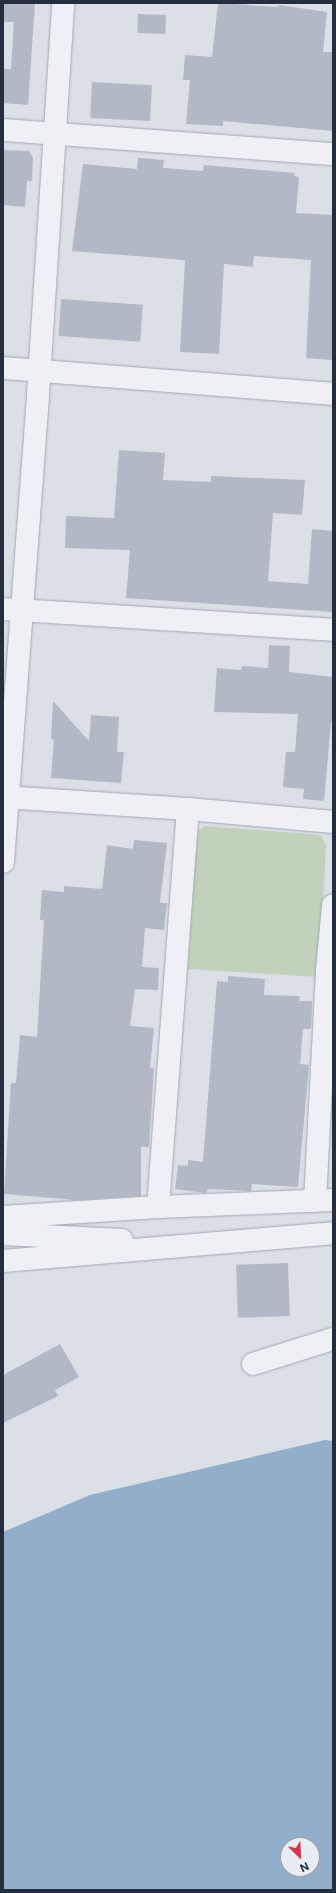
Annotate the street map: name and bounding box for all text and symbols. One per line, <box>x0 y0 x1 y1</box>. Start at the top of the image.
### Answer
north arrow <box>280 1837 320 1877</box>
text: N <box>298 1860 311 1874</box>

